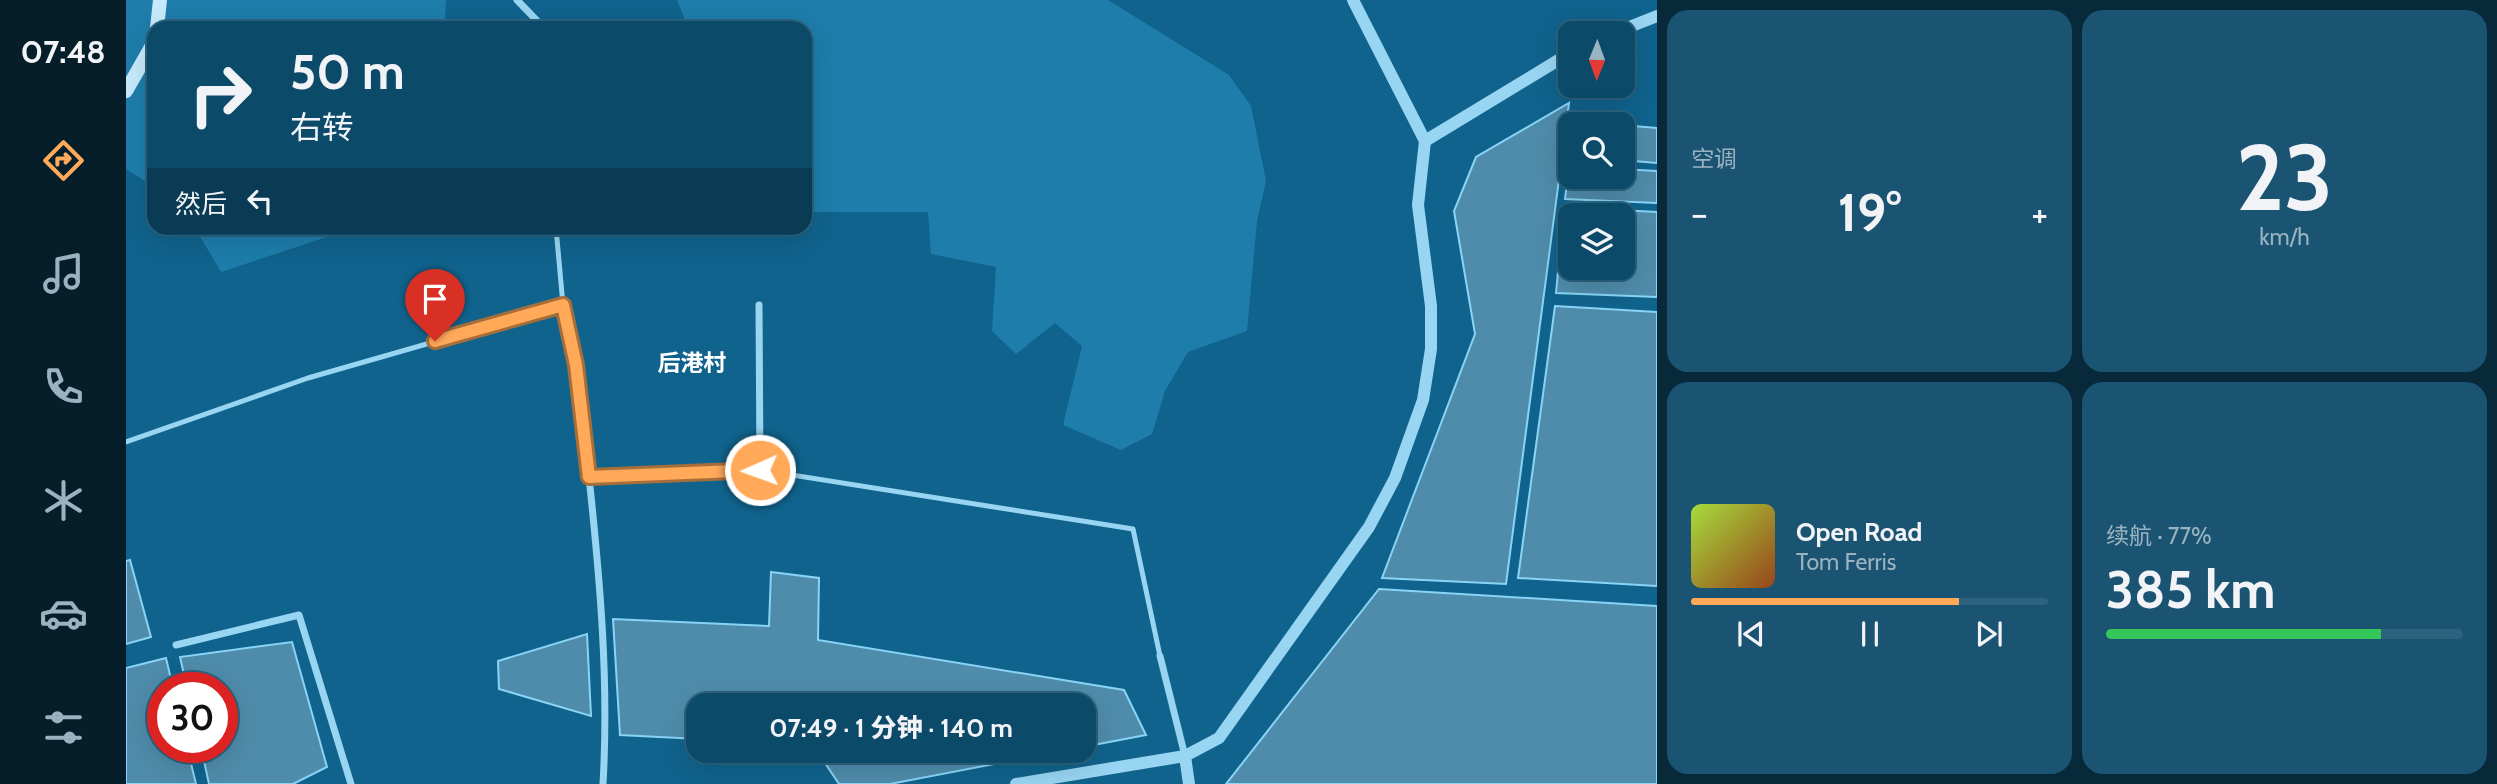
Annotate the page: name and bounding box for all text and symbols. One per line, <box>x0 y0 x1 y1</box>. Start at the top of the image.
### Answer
north arrow <box>1558 21 1634 98</box>
map controls <box>1558 21 1635 280</box>
text: 07:48 <box>20 32 106 71</box>
text: 50 m <box>290 42 405 101</box>
icon: right <box>175 49 266 140</box>
text: 右转 <box>290 108 354 147</box>
button: search <box>1558 112 1635 189</box>
text: 23 <box>2236 122 2333 233</box>
icon: directions <box>39 136 88 185</box>
text: 空调 <box>1691 145 1737 173</box>
text: 19° <box>1838 181 1901 244</box>
icon: left <box>241 182 279 220</box>
text: 然后 <box>175 188 227 220</box>
text: − <box>1691 190 1708 237</box>
text: + <box>2031 190 2048 237</box>
button: layers <box>1558 203 1635 280</box>
text: km/h <box>2259 223 2310 251</box>
icon: music <box>39 249 88 298</box>
pin <box>405 269 465 341</box>
icon: arrive <box>416 280 454 318</box>
district label: 后港村 <box>658 349 727 377</box>
icon: phone <box>39 362 88 411</box>
position arrow <box>723 433 797 507</box>
icon: climate <box>39 476 88 525</box>
text: Open Road <box>1796 516 1922 548</box>
text: 续航 · 77% <box>2106 522 2212 550</box>
text: Tom Ferris <box>1796 548 1896 576</box>
text: 385 km <box>2106 558 2275 621</box>
icon: car <box>39 589 88 638</box>
icon: previous <box>1732 615 1770 653</box>
icon: pause <box>1851 615 1889 653</box>
icon: next <box>1970 615 2008 653</box>
speed limit sign: 30 <box>147 672 238 763</box>
icon: filters <box>39 703 88 752</box>
text: 07:49 · 1 分钟 · 140 m <box>769 712 1013 744</box>

